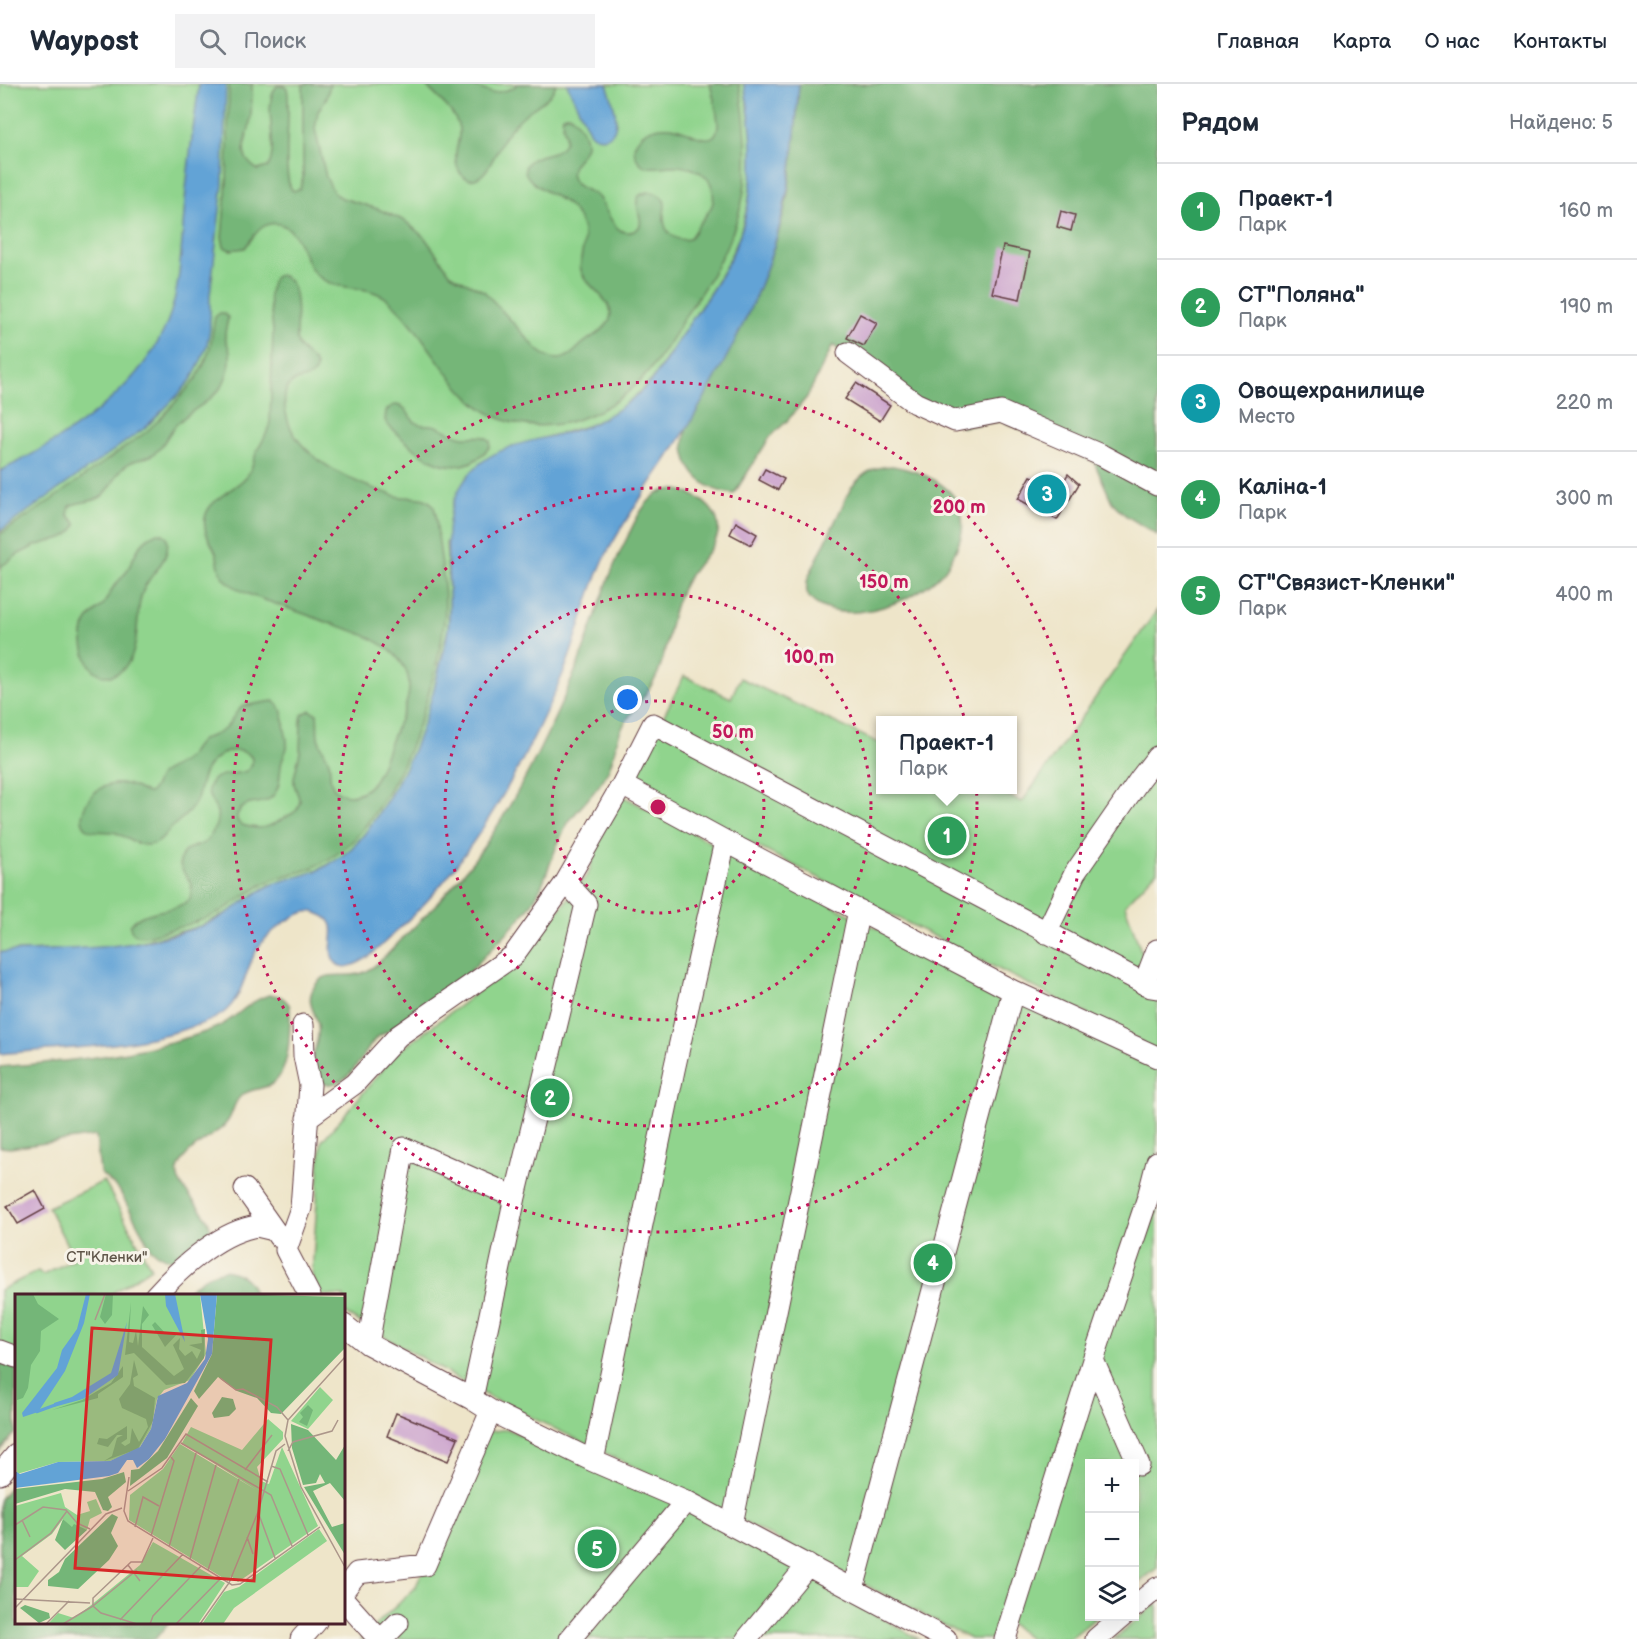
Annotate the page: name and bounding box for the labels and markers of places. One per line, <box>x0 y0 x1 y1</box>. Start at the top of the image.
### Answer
pin: 3 <box>1028 472 1066 516</box>
centre of rings <box>648 797 668 817</box>
pin: 1 <box>928 814 966 858</box>
pin: 2 <box>530 1076 570 1120</box>
pin: 4 <box>914 1240 952 1286</box>
pin: 5 <box>578 1526 616 1572</box>

